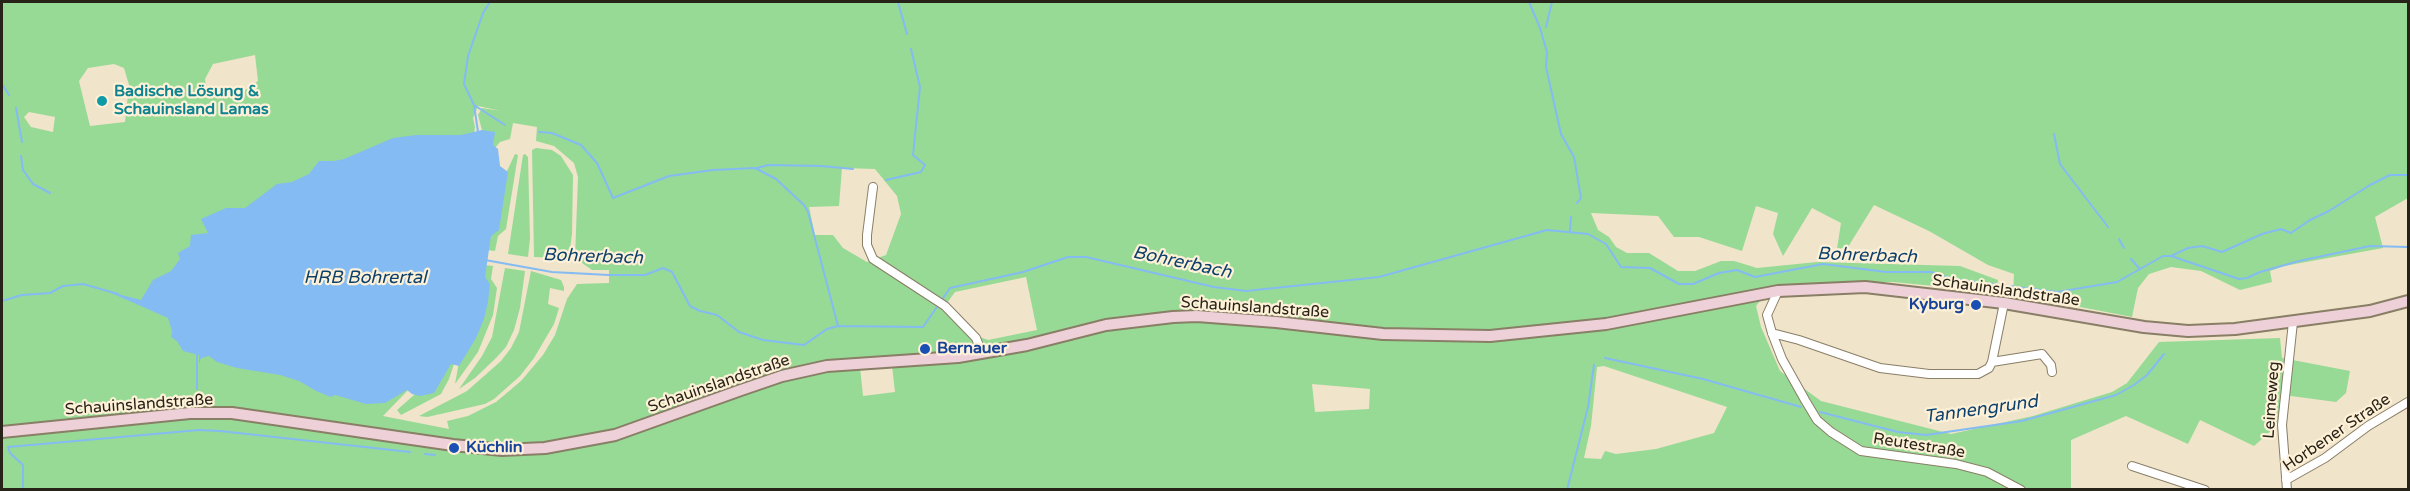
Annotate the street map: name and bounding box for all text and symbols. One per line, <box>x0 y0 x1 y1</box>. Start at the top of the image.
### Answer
place label: Badische Lösung & Schauinsland Lamas <box>114 82 269 120</box>
marker: Badische Lösung & Schauinsland Lamas <box>95 94 109 108</box>
water label: Bohrerbach <box>1131 242 1233 284</box>
water label: Bohrerbach <box>1817 243 1917 269</box>
water label: Bohrerbach <box>543 244 643 270</box>
water label: HRB Bohrertal <box>303 267 427 289</box>
street label: Schauinslandstraße <box>1931 271 2081 311</box>
street label: Schauinslandstraße <box>1180 293 1330 323</box>
place label: Kyburg <box>1909 295 1964 315</box>
marker: Kyburg <box>1969 298 1983 312</box>
place label: Bernauer <box>937 339 1007 359</box>
marker: Bernauer <box>918 342 932 356</box>
street label: Schauinslandstraße <box>646 351 792 417</box>
street label: Leimeweg <box>2260 361 2284 439</box>
street label: Schauinslandstraße <box>64 390 214 420</box>
street label: Horbener Straße <box>2280 390 2394 476</box>
water label: Tannengrund <box>1923 391 2039 429</box>
street label: Reutestraße <box>1872 429 1966 463</box>
place label: Küchlin <box>466 438 522 458</box>
marker: Küchlin <box>447 441 461 455</box>

